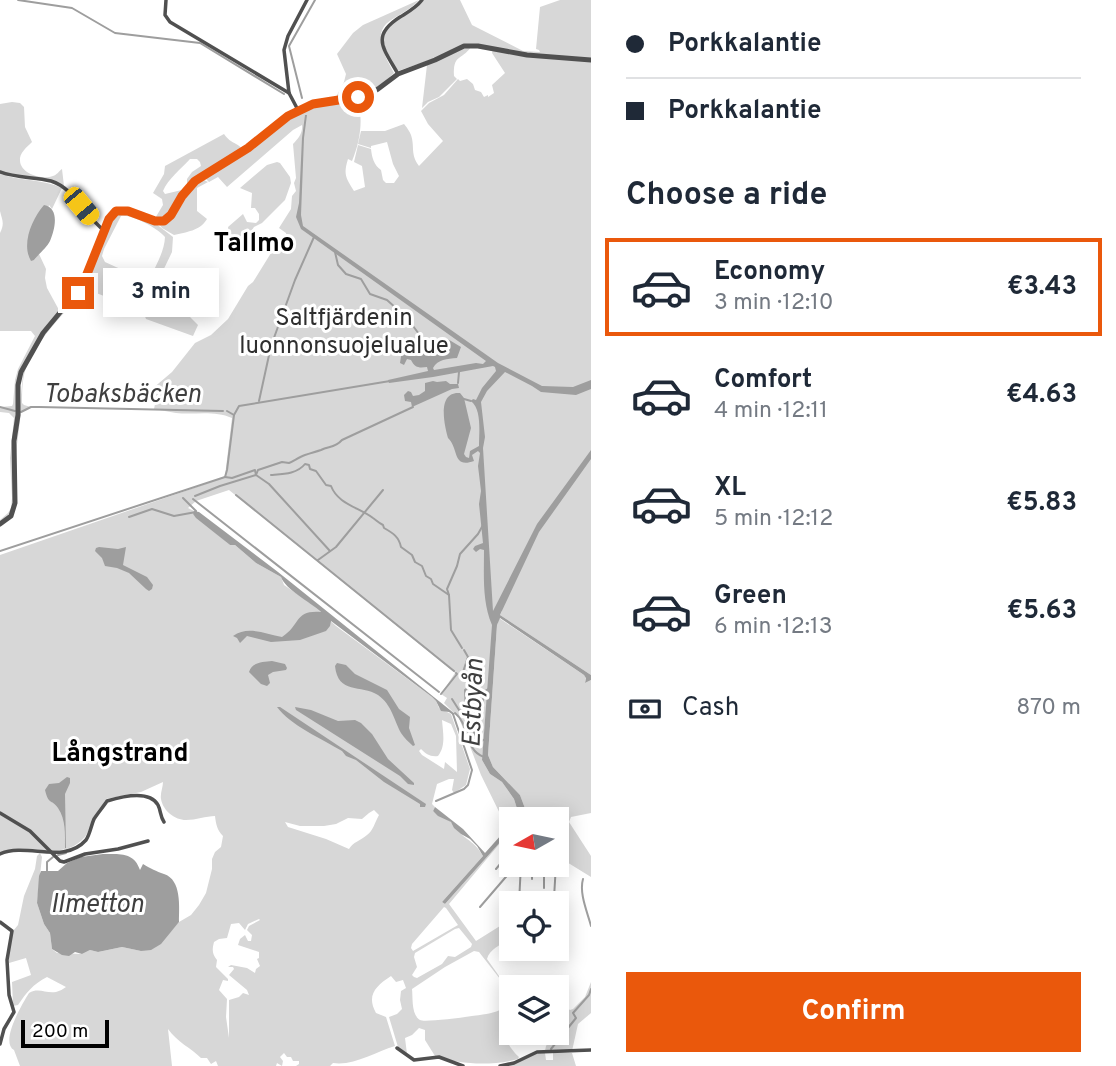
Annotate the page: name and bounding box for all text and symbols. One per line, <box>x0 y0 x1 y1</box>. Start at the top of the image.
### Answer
text: Porkkalantie <box>668 28 821 61</box>
route start <box>342 81 374 113</box>
text: Porkkalantie <box>668 95 821 128</box>
text: Choose a ride <box>626 176 827 216</box>
car <box>60 183 103 229</box>
district label: Tallmo <box>213 228 295 261</box>
icon: car <box>630 256 693 319</box>
text: Economy <box>714 256 825 289</box>
callout: 3 min <box>102 268 218 318</box>
text: €3.43 <box>1007 271 1077 304</box>
route end <box>62 277 94 309</box>
text: 3 min <box>131 278 191 307</box>
text: 3 min · 12:10 <box>714 289 834 318</box>
park label: Saltfjärdenin luonnonsuojelualue <box>239 304 449 362</box>
icon: car <box>630 364 693 427</box>
text: Comfort <box>714 364 812 397</box>
water label: Tobaksbäcken <box>43 379 201 412</box>
text: €4.63 <box>1006 379 1077 412</box>
text: 4 min · 12:11 <box>714 397 828 426</box>
icon: car <box>630 472 693 535</box>
text: XL <box>714 472 746 505</box>
text: €5.83 <box>1006 487 1077 520</box>
text: 5 min · 12:12 <box>714 505 833 534</box>
icon: car <box>630 580 693 643</box>
text: Green <box>714 580 787 613</box>
text: €5.63 <box>1007 595 1077 628</box>
text: 6 min · 12:13 <box>714 613 832 642</box>
water label: Estbyån <box>456 658 493 748</box>
icon: cash <box>626 690 664 728</box>
text: Cash <box>682 692 739 725</box>
text: 870 m <box>1016 694 1081 723</box>
district label: Långstrand <box>51 738 189 771</box>
north arrow <box>499 807 569 877</box>
map controls <box>499 807 569 1045</box>
water label: Ilmetton <box>50 889 144 922</box>
button: locate <box>499 891 569 961</box>
button: Confirm <box>626 972 1081 1052</box>
button: layers <box>499 975 569 1045</box>
scale bar <box>21 1017 108 1049</box>
text: 200 m <box>32 1020 88 1044</box>

